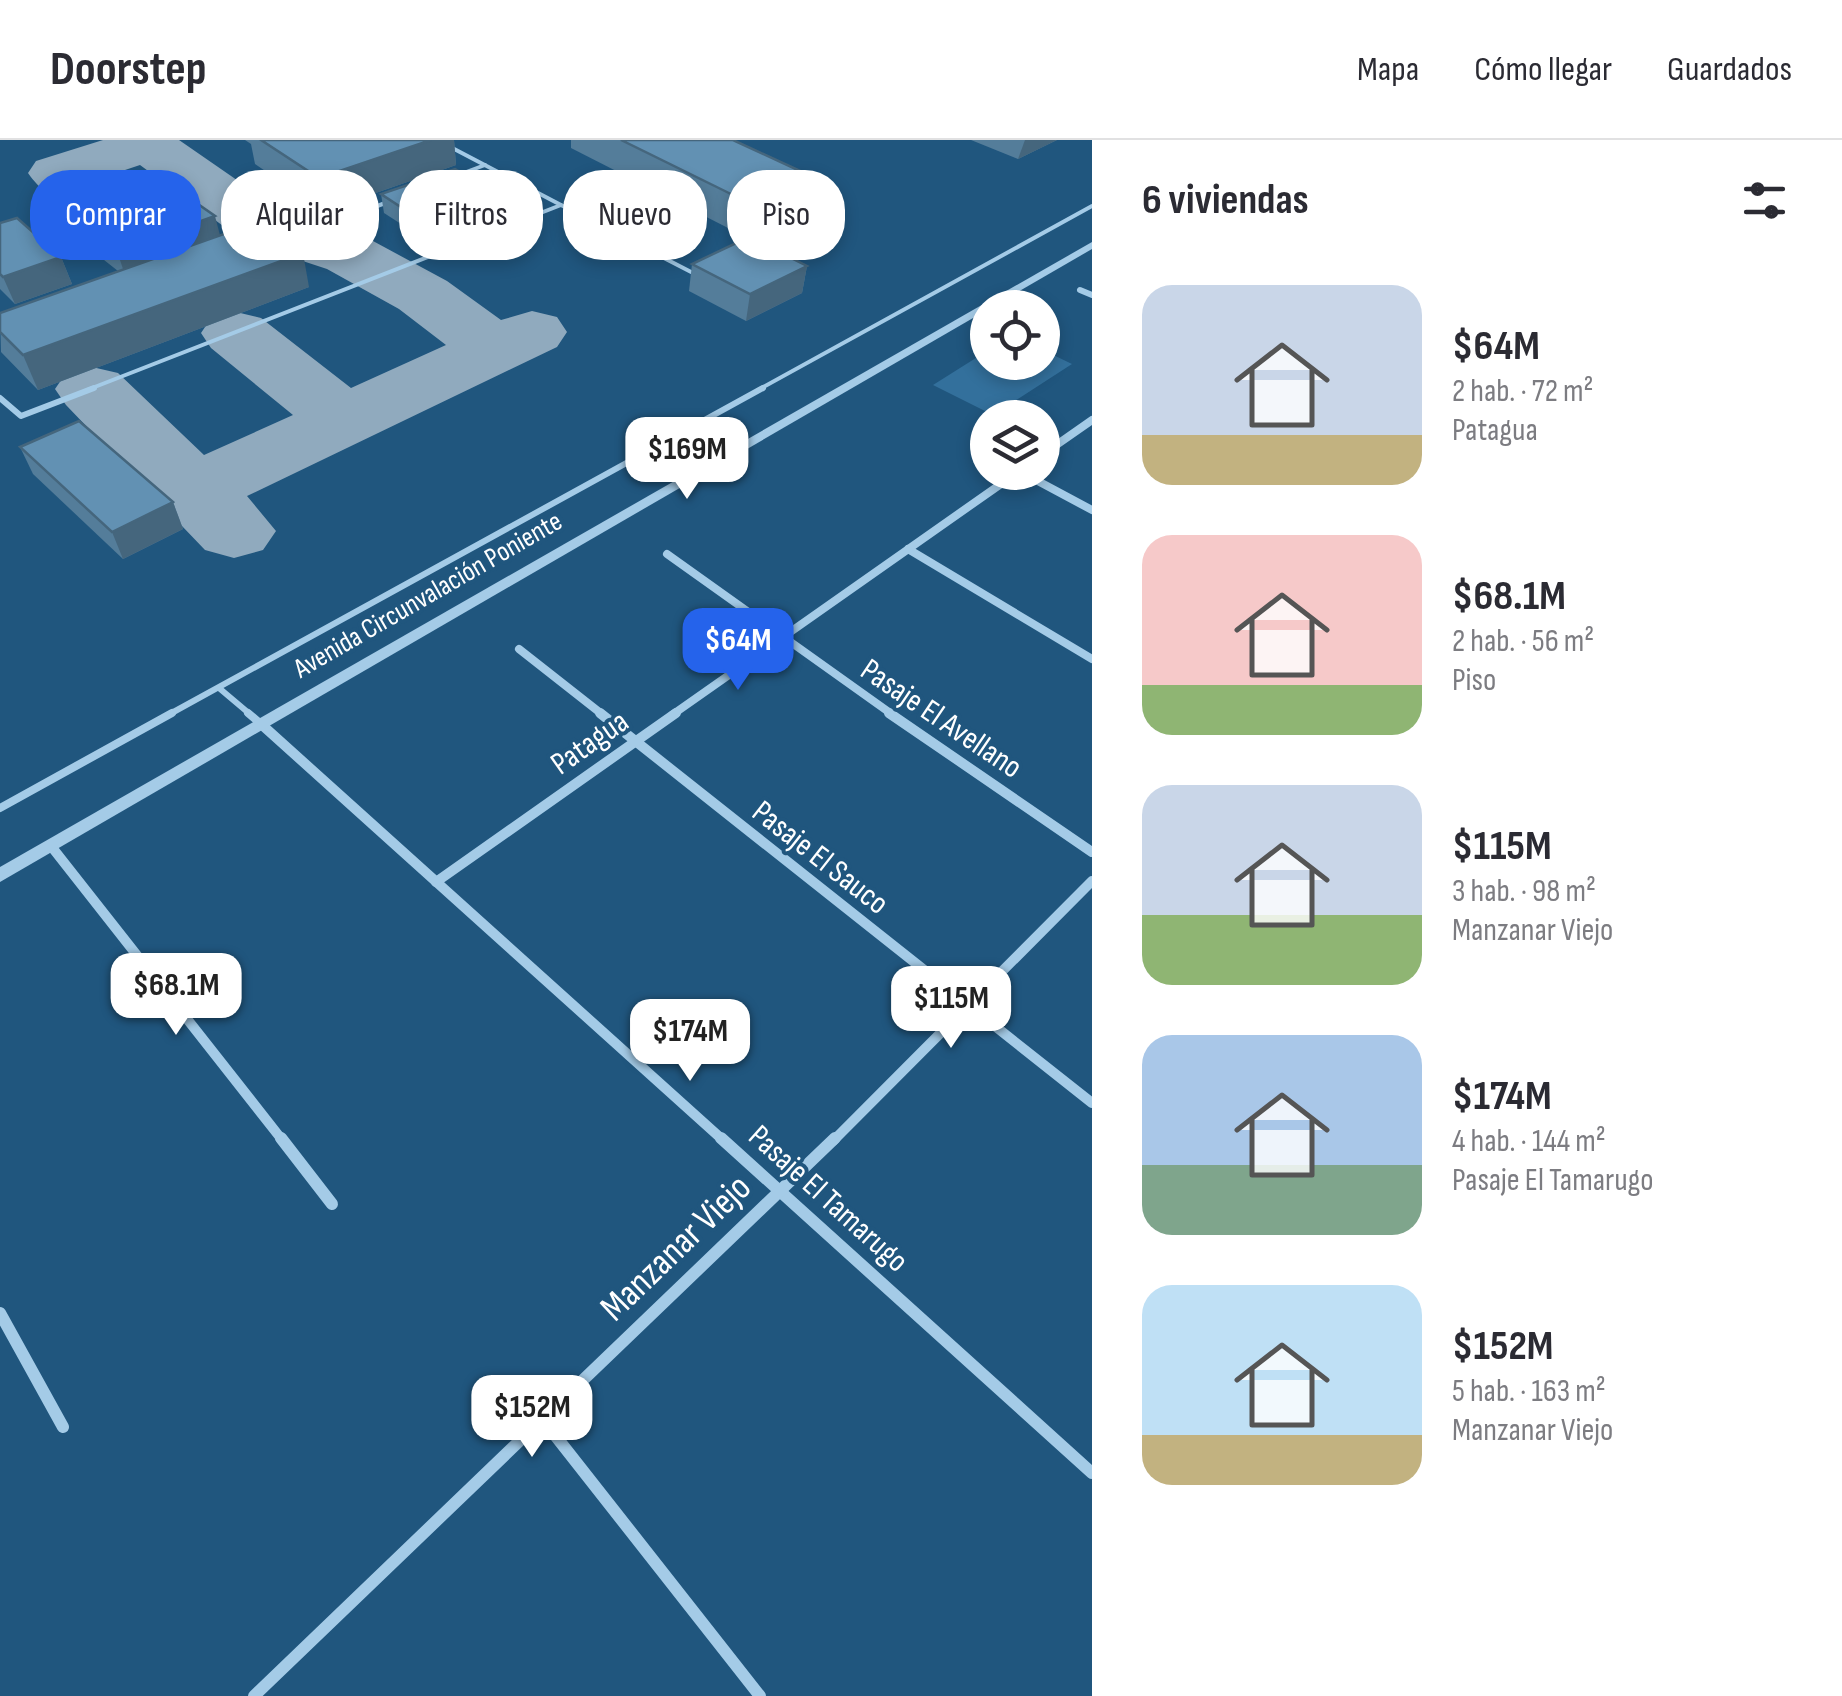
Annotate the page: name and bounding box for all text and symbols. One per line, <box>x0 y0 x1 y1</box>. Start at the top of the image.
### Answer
text: Doorstep <box>50 41 206 98</box>
text: Mapa <box>1357 48 1419 91</box>
text: Cómo llegar <box>1474 48 1612 91</box>
text: Guardados <box>1667 48 1792 91</box>
chip: Comprar <box>30 170 201 260</box>
chip: Alquilar <box>221 170 379 260</box>
chip: Filtros <box>399 170 543 260</box>
chip: Nuevo <box>563 170 707 260</box>
chip: Piso <box>727 170 845 260</box>
icon: filters <box>1737 173 1792 228</box>
text: 6 viviendas <box>1142 175 1309 226</box>
map controls <box>970 290 1060 490</box>
button: locate <box>970 290 1060 380</box>
text: $64M <box>1452 321 1540 372</box>
icon: home <box>1222 325 1342 445</box>
text: 2 hab. · 72 m² <box>1452 372 1593 411</box>
button: layers <box>970 400 1060 490</box>
text: Patagua <box>1452 411 1538 450</box>
pin: $169M <box>617 417 757 502</box>
text: $169M <box>647 430 727 469</box>
street label: Avenida Circunvalación Poniente <box>287 505 568 686</box>
text: $68.1M <box>1452 571 1566 622</box>
icon: home <box>1222 575 1342 695</box>
pin: $64M <box>679 608 797 693</box>
text: $64M <box>705 621 771 660</box>
text: 2 hab. · 56 m² <box>1452 622 1594 661</box>
street label: Pasaje El Avellano <box>853 651 1029 787</box>
text: Piso <box>1452 661 1496 700</box>
street label: Patagua <box>544 702 636 784</box>
street label: Pasaje El Sauco <box>744 793 896 923</box>
text: $115M <box>1452 821 1551 872</box>
icon: home <box>1222 825 1342 945</box>
text: 3 hab. · 98 m² <box>1452 872 1596 911</box>
text: Manzanar Viejo <box>1452 911 1613 950</box>
pin: $68.1M <box>95 953 257 1038</box>
text: $68.1M <box>133 966 219 1005</box>
pin: $115M <box>881 966 1021 1051</box>
text: $115M <box>913 979 989 1018</box>
pin: $174M <box>620 999 760 1084</box>
text: $174M <box>652 1012 728 1051</box>
text: $174M <box>1452 1071 1552 1122</box>
icon: home <box>1222 1075 1342 1195</box>
street label: Pasaje El Tamarugo <box>740 1117 916 1281</box>
text: 4 hab. · 144 m² <box>1452 1122 1606 1161</box>
text: Pasaje El Tamarugo <box>1452 1161 1654 1200</box>
street label: Manzanar Viejo <box>591 1165 761 1331</box>
text: $152M <box>1452 1321 1553 1372</box>
icon: home <box>1222 1325 1342 1445</box>
text: 5 hab. · 163 m² <box>1452 1372 1606 1411</box>
pin: $152M <box>462 1375 602 1460</box>
text: $152M <box>493 1388 571 1427</box>
text: Manzanar Viejo <box>1452 1411 1613 1450</box>

